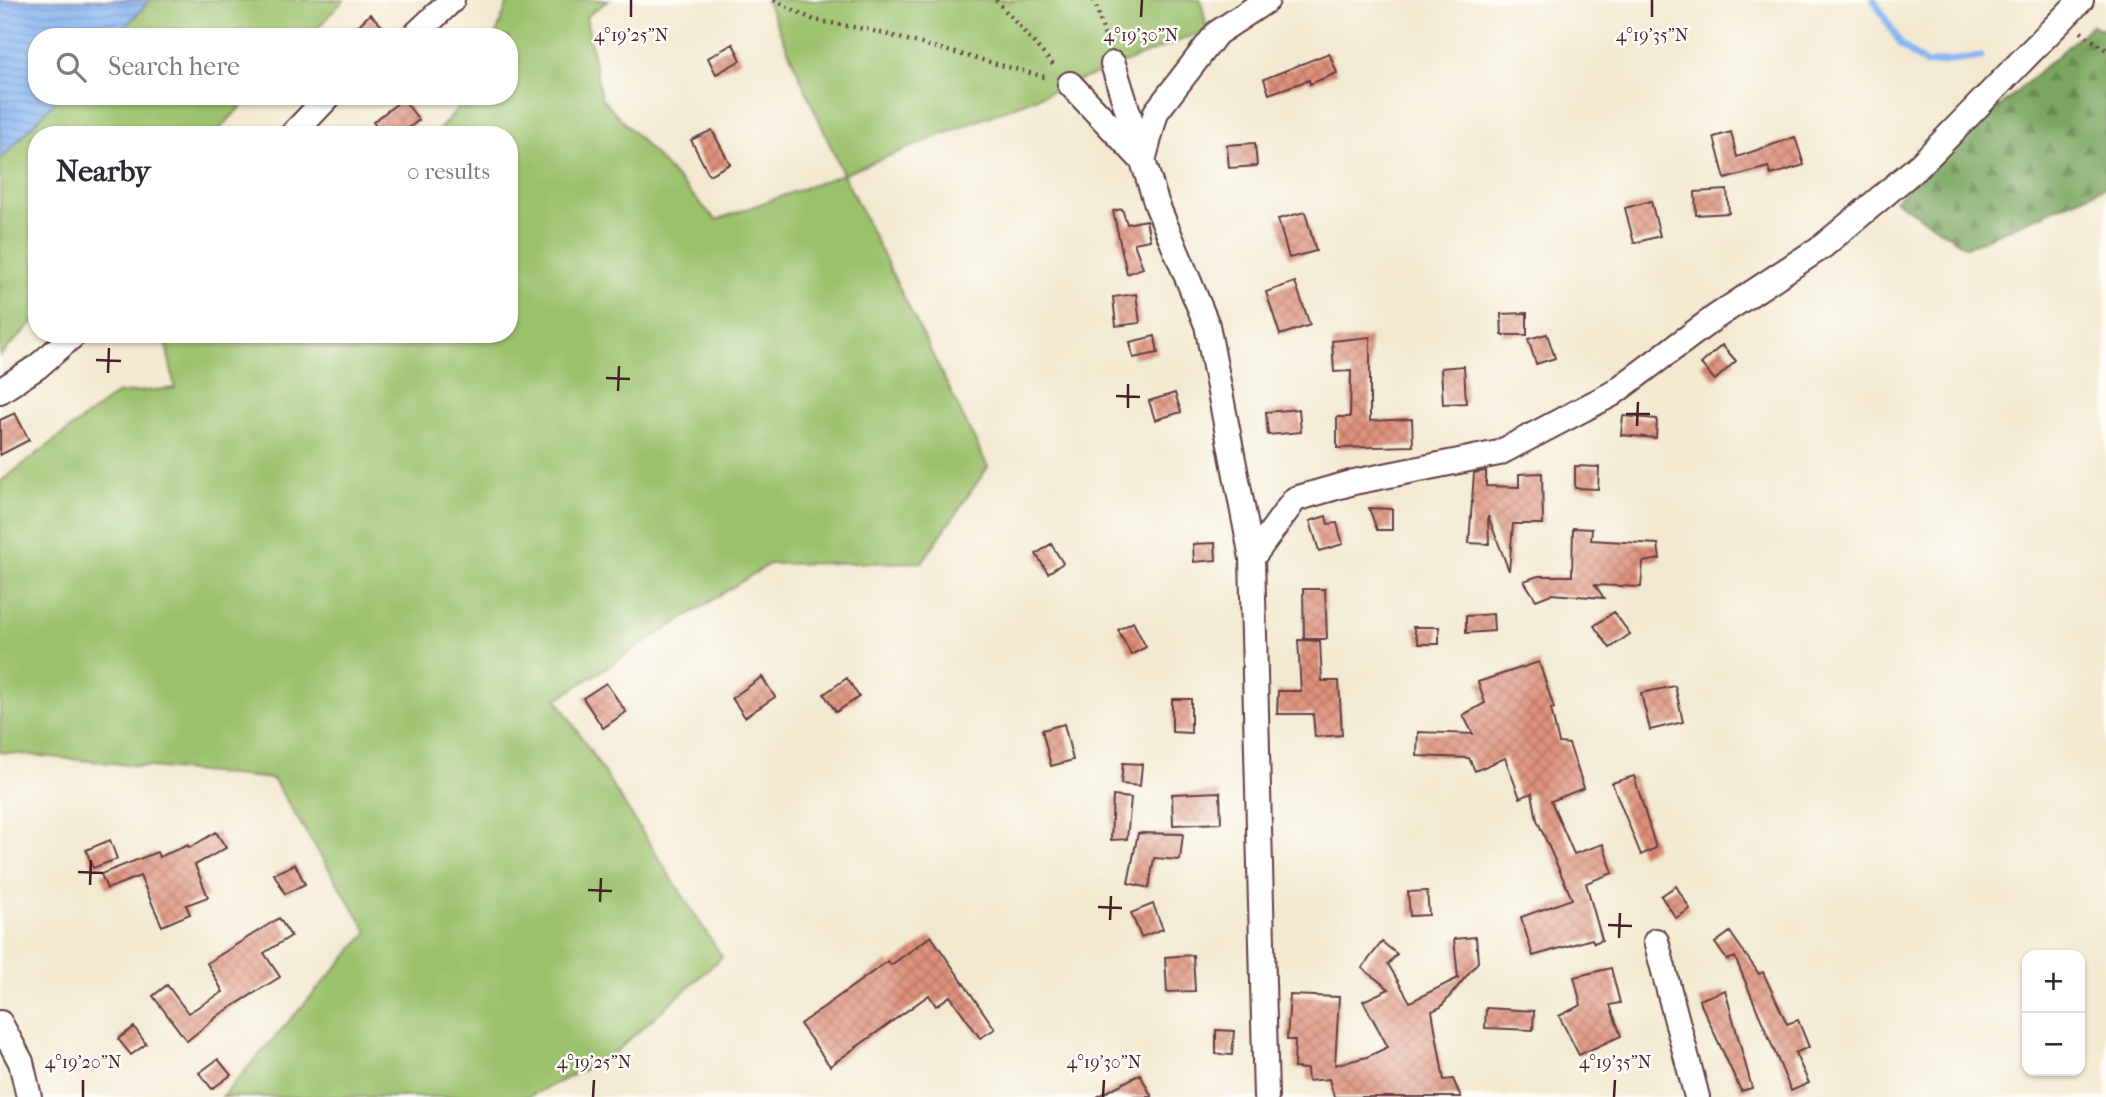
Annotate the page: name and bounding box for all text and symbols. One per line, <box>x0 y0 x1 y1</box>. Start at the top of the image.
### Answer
text: 4°19'25"N <box>594 25 669 46</box>
text: 4°19'30"N <box>1104 25 1179 46</box>
text: 4°19'35"N <box>1616 25 1689 46</box>
search box <box>28 28 518 105</box>
icon: search <box>52 48 90 86</box>
text: Search here <box>108 51 240 82</box>
text: Nearby <box>56 154 151 189</box>
text: 0 results <box>407 158 490 185</box>
map controls <box>2022 950 2085 1076</box>
button: + <box>2022 950 2085 1013</box>
button: − <box>2022 1013 2085 1076</box>
text: 4°19'20"N <box>45 1052 122 1073</box>
text: 4°19'25"N <box>557 1052 632 1073</box>
text: 4°19'30"N <box>1067 1052 1142 1073</box>
text: 4°19'35"N <box>1579 1052 1652 1073</box>

